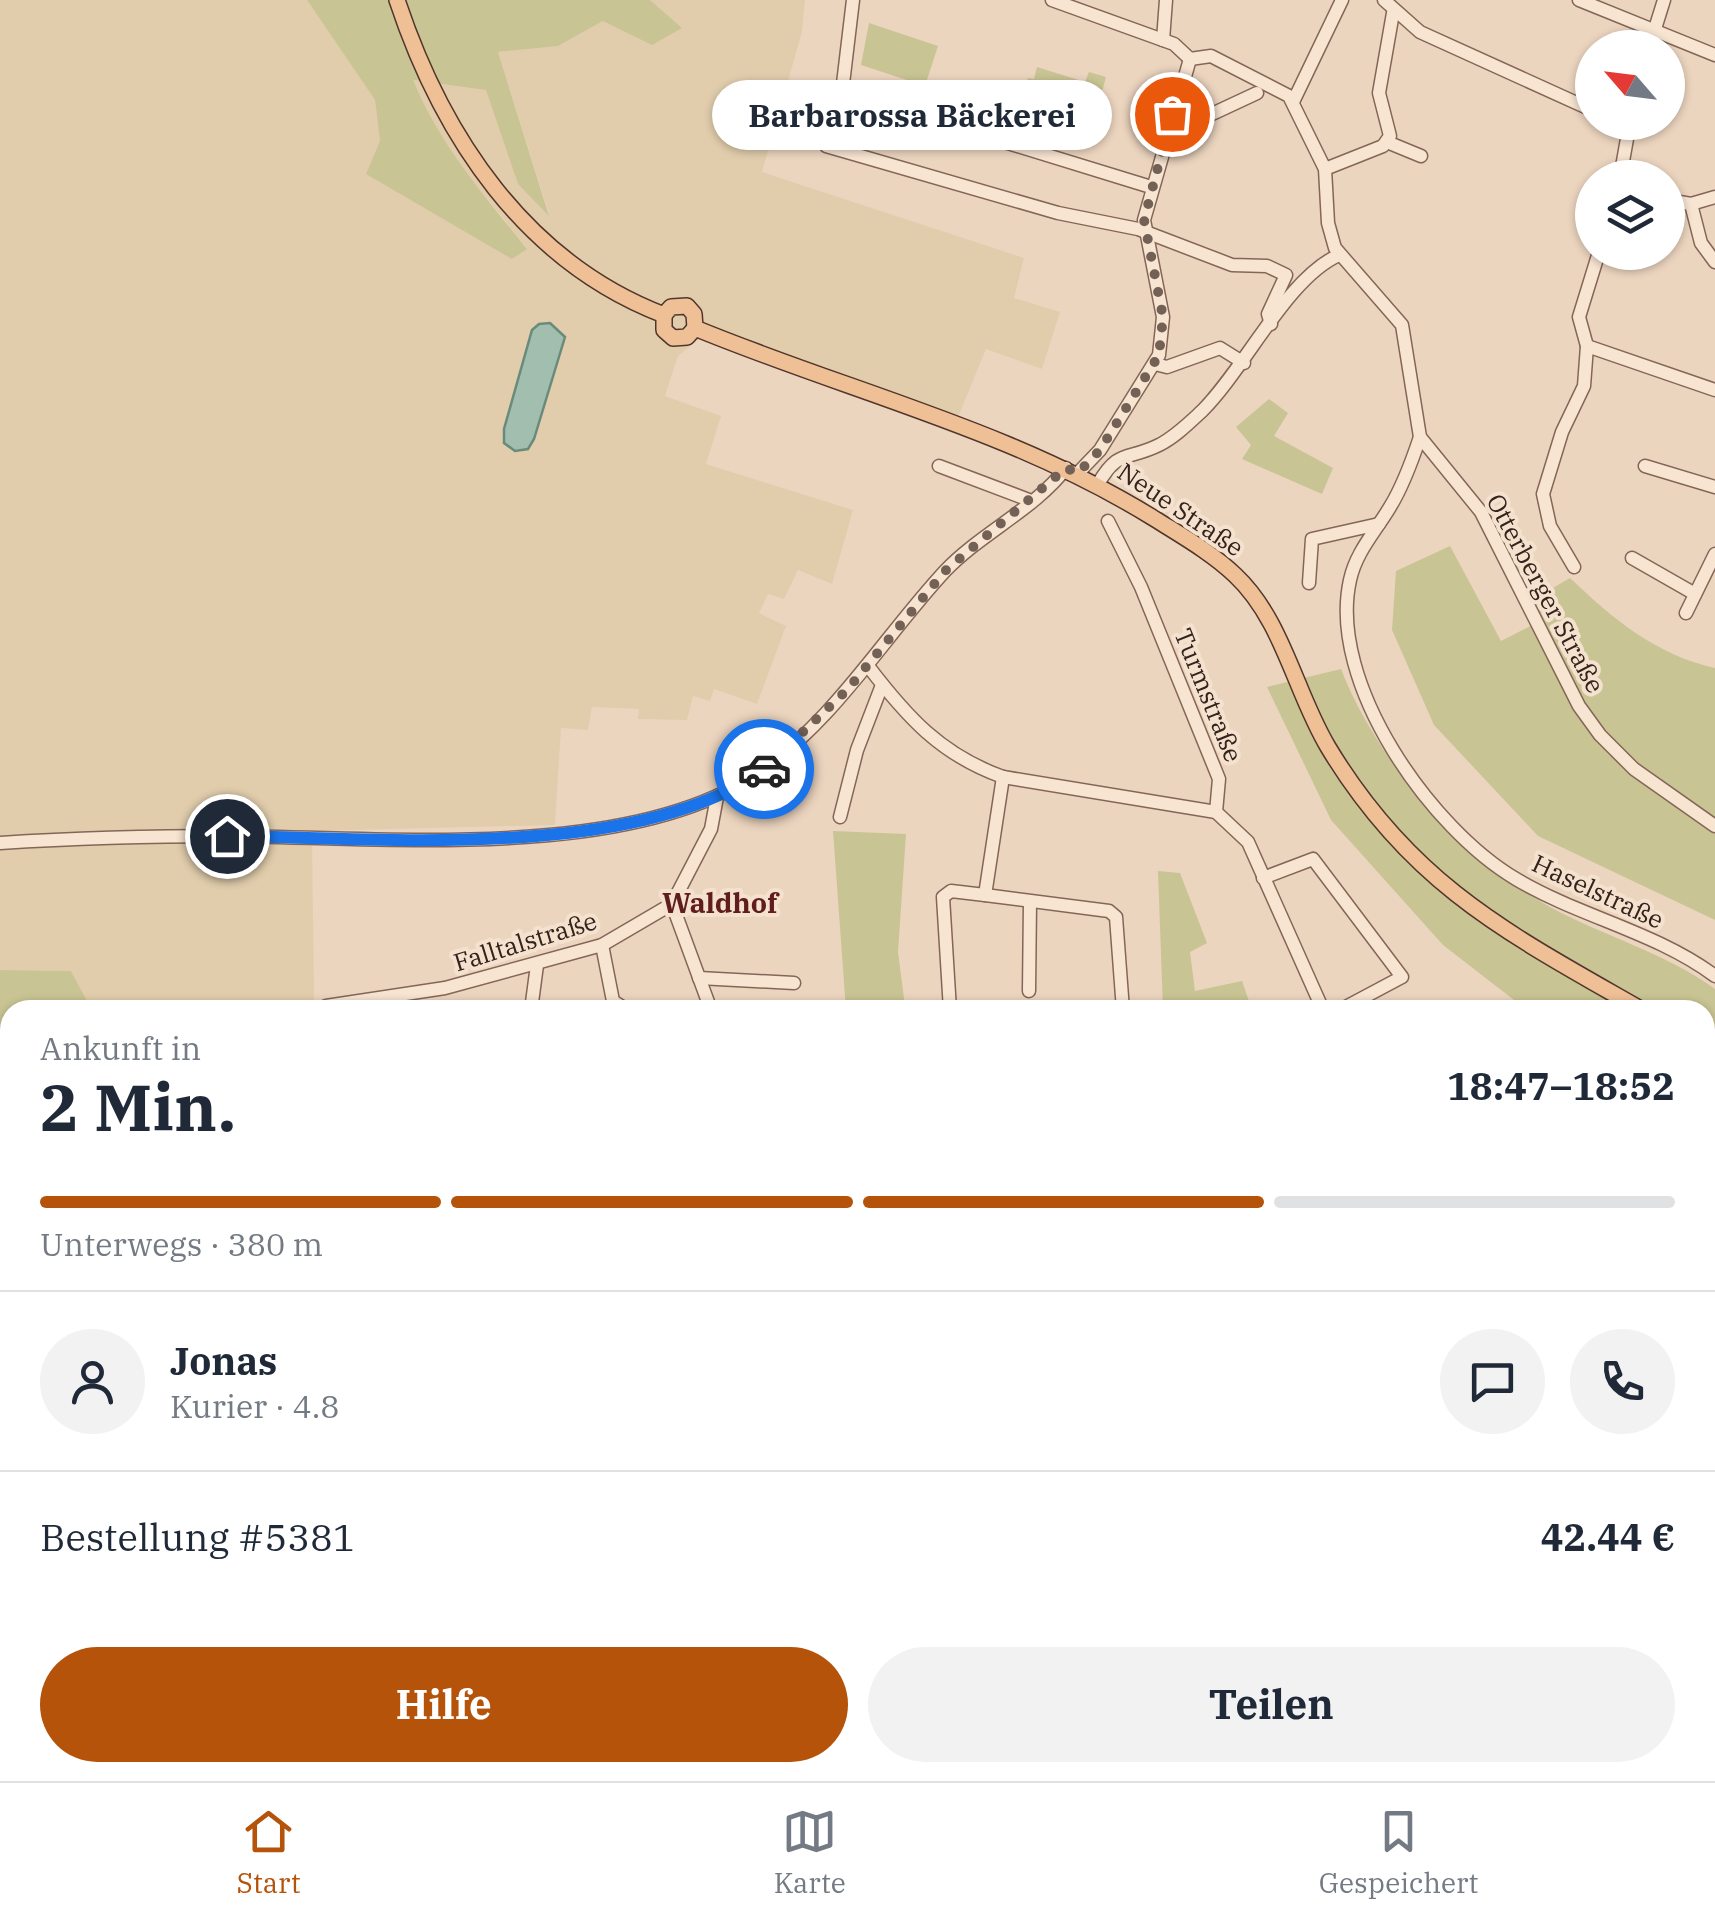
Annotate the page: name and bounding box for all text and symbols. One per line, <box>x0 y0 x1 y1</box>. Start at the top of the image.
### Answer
north arrow <box>1575 30 1685 140</box>
map controls <box>1575 30 1685 270</box>
pin <box>1130 72 1215 157</box>
callout: Barbarossa Bäckerei <box>712 79 1112 149</box>
icon: bag <box>1145 87 1200 142</box>
text: Barbarossa Bäckerei <box>748 94 1076 136</box>
button: layers <box>1575 160 1685 270</box>
street label: Neue Straße <box>1112 455 1250 563</box>
street label: Otterberger Straße <box>1480 488 1612 698</box>
street label: Turmstraße <box>1167 623 1251 767</box>
courier <box>714 719 814 819</box>
icon: car <box>737 742 792 797</box>
pin <box>185 794 270 879</box>
icon: home <box>200 809 255 864</box>
street label: Haselstraße <box>1527 846 1669 936</box>
district label: Waldhof <box>662 884 780 921</box>
street label: Falltalstraße <box>449 904 601 978</box>
text: Ankunft in <box>40 1027 201 1069</box>
text: 18:47–18:52 <box>1447 1061 1675 1110</box>
text: 2 Min. <box>40 1064 236 1149</box>
text: Unterwegs · 380 m <box>40 1223 323 1265</box>
button: person <box>40 1329 145 1434</box>
button: chat <box>1440 1329 1545 1434</box>
button: phone <box>1570 1329 1675 1434</box>
text: Jonas <box>170 1336 277 1385</box>
text: Kurier · 4.8 <box>170 1385 339 1427</box>
text: Bestellung #5381 <box>40 1512 356 1561</box>
text: 42.44 € <box>1541 1512 1675 1561</box>
button: Hilfe <box>40 1647 848 1762</box>
button: Teilen <box>868 1647 1675 1762</box>
tab: Start <box>236 1804 301 1901</box>
tab: Karte <box>774 1804 846 1901</box>
tab: Gespeichert <box>1319 1804 1478 1901</box>

